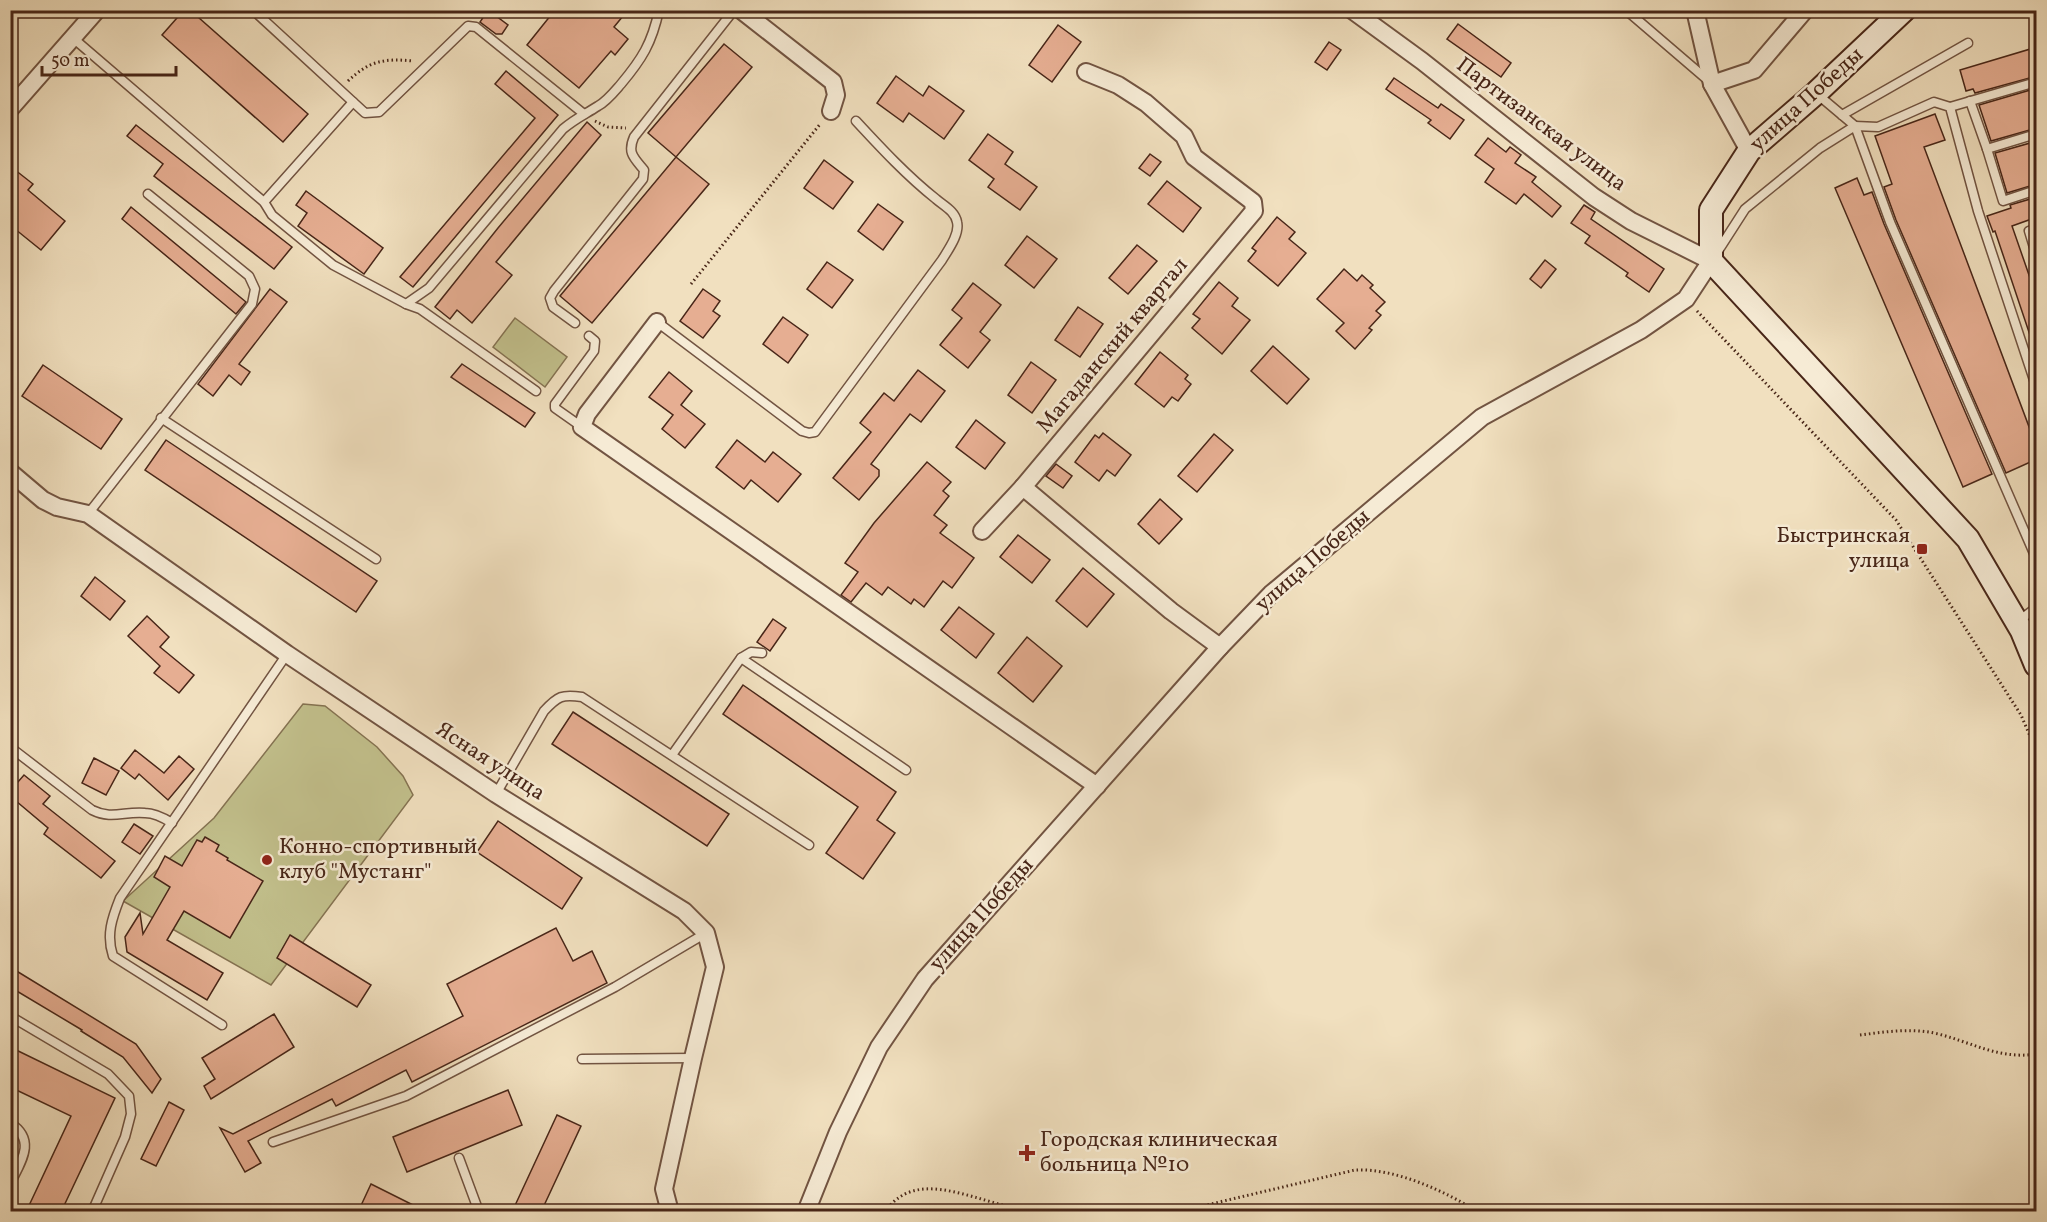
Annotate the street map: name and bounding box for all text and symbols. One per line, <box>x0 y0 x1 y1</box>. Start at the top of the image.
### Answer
scale bar <box>42 39 176 77</box>
street label: улица Победы <box>1743 40 1871 160</box>
text: 50 m <box>51 49 90 74</box>
street label: Партизанская улица <box>1449 51 1633 200</box>
street label: Магаданский квартал <box>1030 251 1196 441</box>
street label: улица Победы <box>1249 502 1377 620</box>
place label: Быстринская улица <box>1777 521 1910 577</box>
marker: Быстринская улица <box>1915 542 1929 556</box>
street label: Ясная улица <box>429 715 551 809</box>
place label: Конно-спортивный клуб "Мустанг" <box>279 832 477 888</box>
street label: улица Победы <box>922 851 1042 979</box>
marker: Конно-спортивный клуб "Мустанг" <box>260 853 274 867</box>
place label: Городская клиническая больница №10 <box>1040 1125 1278 1181</box>
marker: Городская клиническая больница №10 <box>1018 1144 1036 1162</box>

